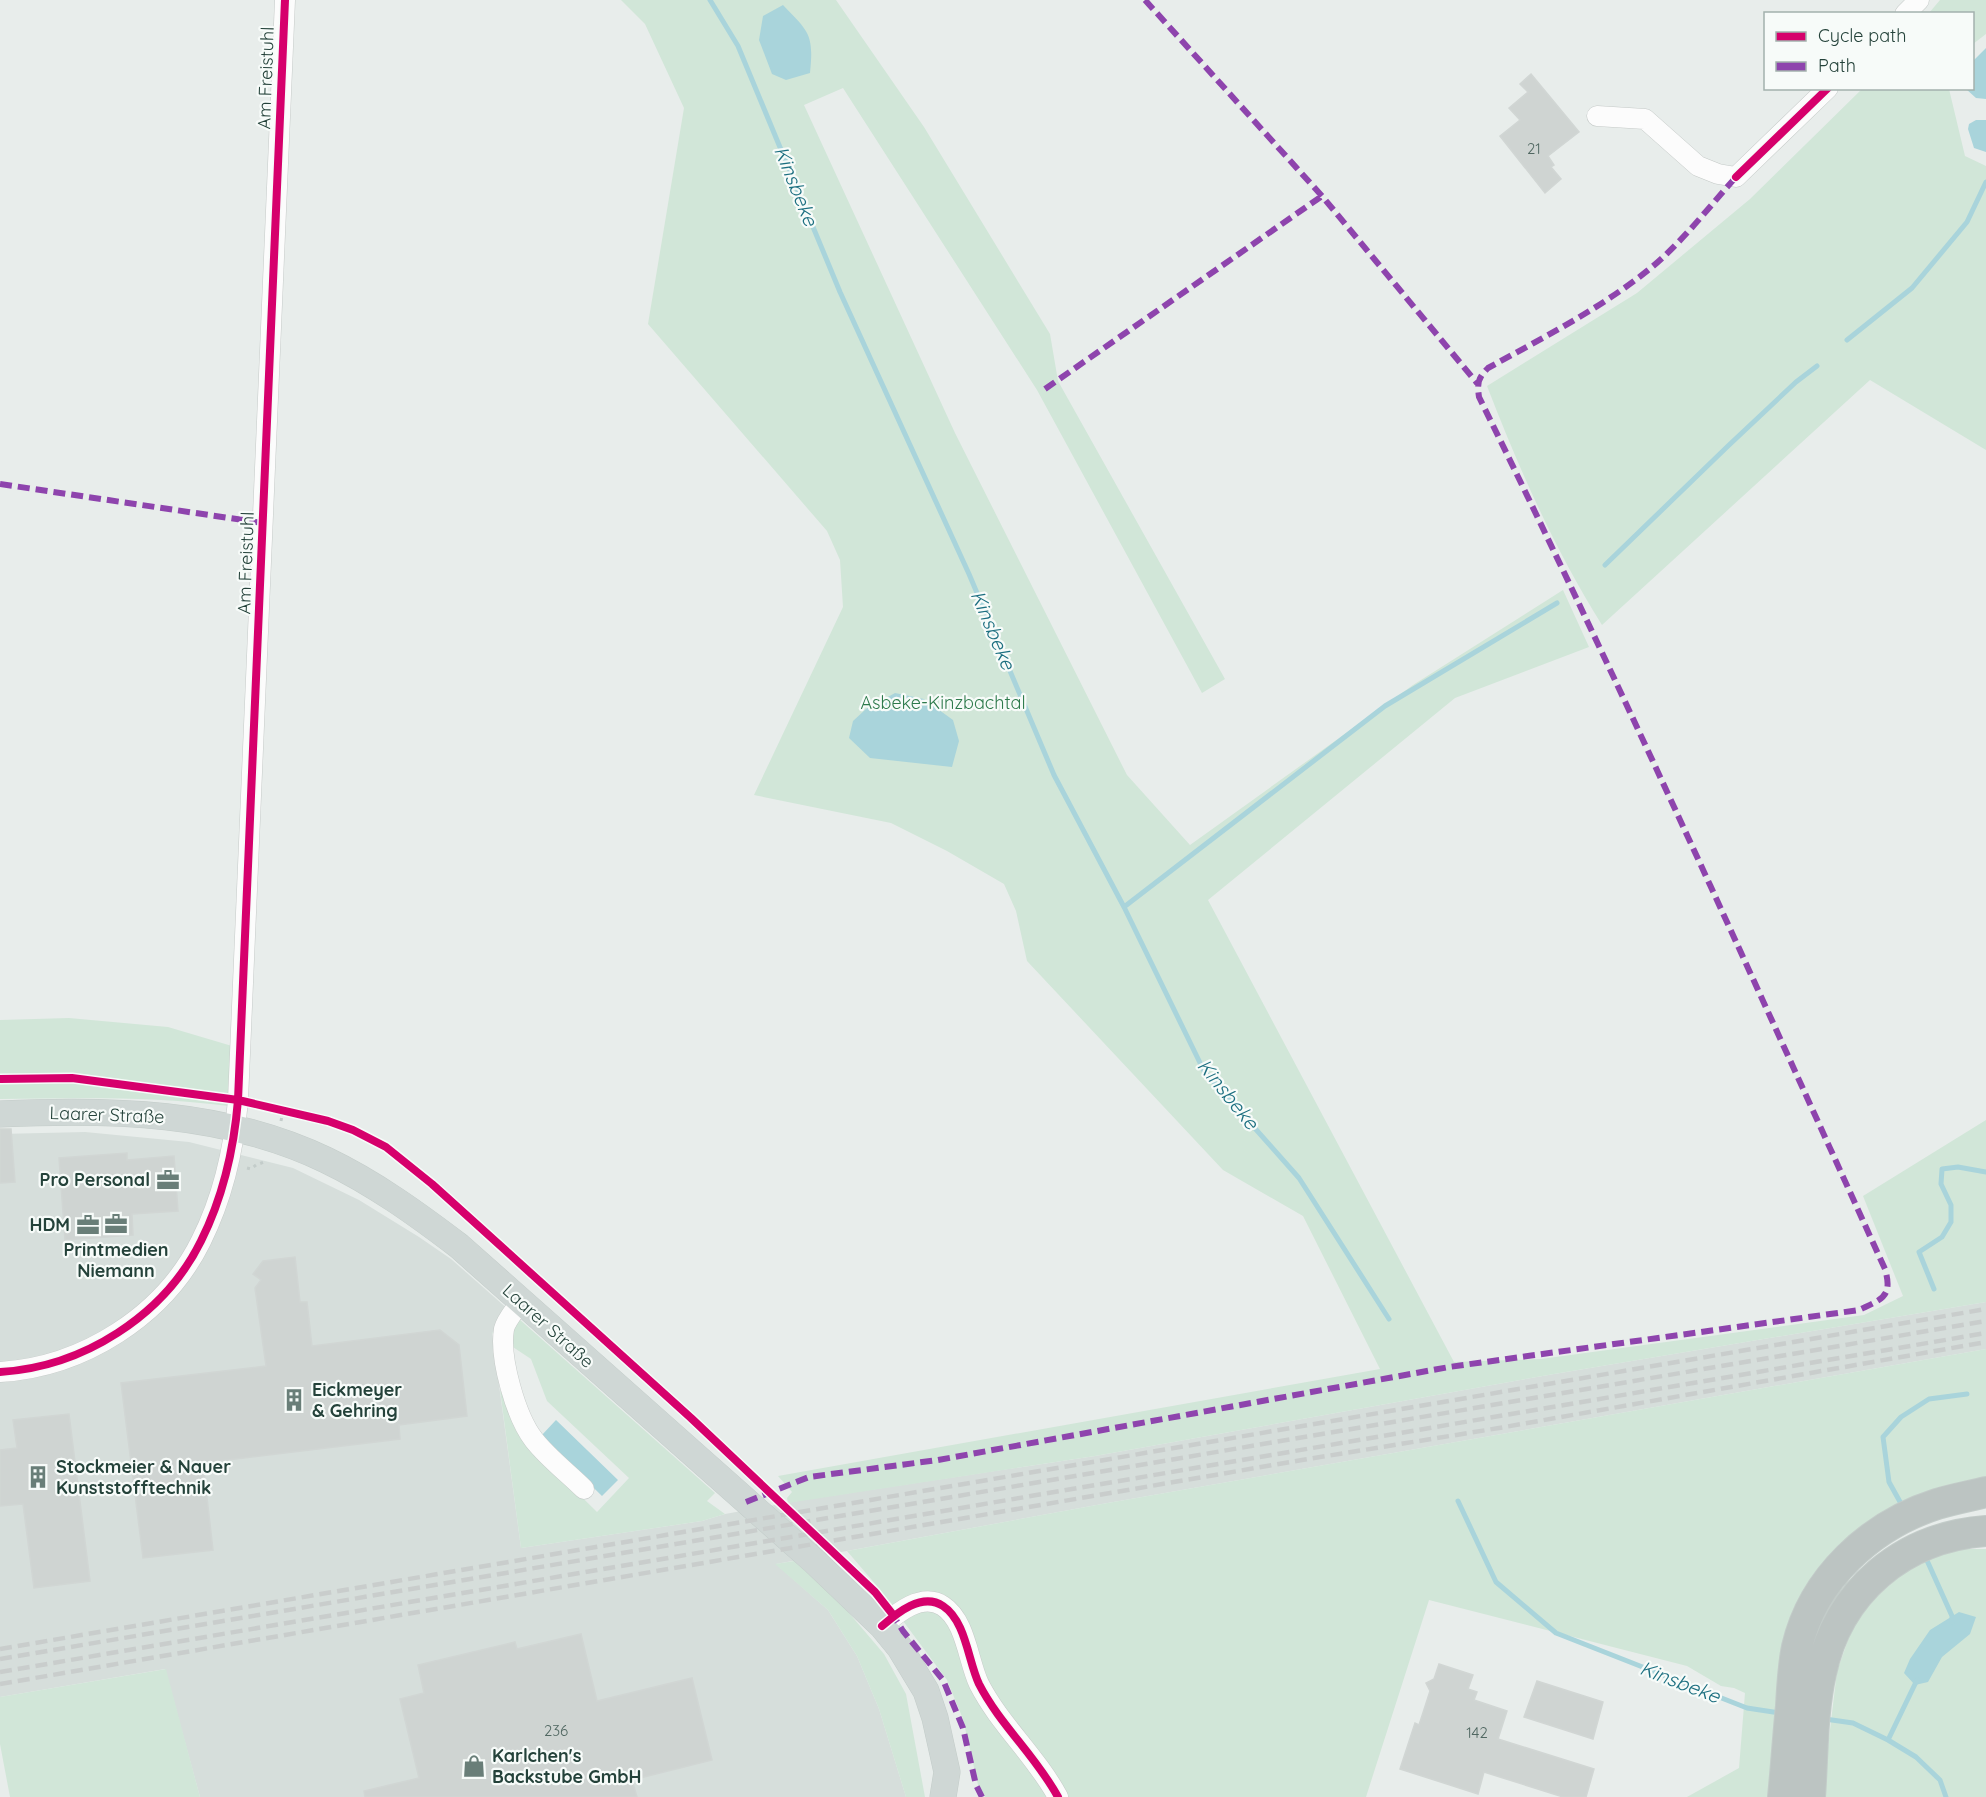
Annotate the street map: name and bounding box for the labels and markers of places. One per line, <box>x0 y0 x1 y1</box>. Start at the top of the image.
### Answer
office icon: Pro Personal <box>155 1167 181 1193</box>
place label: Pro Personal <box>40 1168 150 1191</box>
office icon: Printmedien Niemann <box>103 1211 129 1237</box>
office icon: HDM <box>75 1212 101 1238</box>
place label: HDM <box>29 1213 70 1236</box>
place label: Printmedien Niemann <box>63 1238 169 1282</box>
place label: Eickmeyer & Gehring <box>312 1378 402 1422</box>
building icon: Eickmeyer & Gehring <box>281 1387 307 1413</box>
place label: Stockmeier & Nauer Kunststofftechnik <box>56 1455 231 1499</box>
building icon: Stockmeier & Nauer Kunststofftechnik <box>25 1464 51 1490</box>
place label: Karlchen's Backstube GmbH <box>492 1744 642 1788</box>
shop icon: Karlchen's Backstube GmbH <box>461 1753 487 1779</box>

